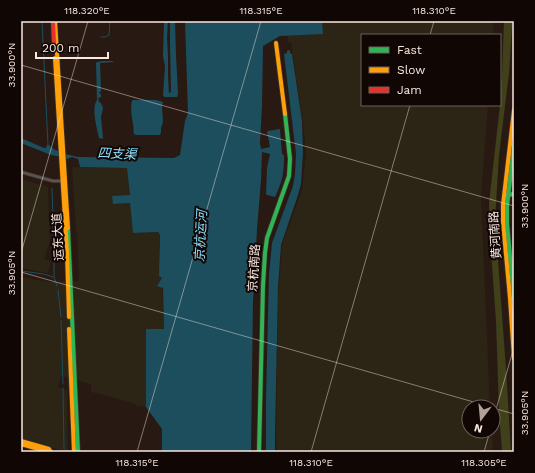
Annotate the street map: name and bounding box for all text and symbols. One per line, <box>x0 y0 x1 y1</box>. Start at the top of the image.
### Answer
text: 118.320°E <box>64 5 110 16</box>
text: 118.315°E <box>239 5 283 16</box>
text: 118.310°E <box>412 5 456 16</box>
scale bar <box>36 34 108 60</box>
legend <box>361 34 501 106</box>
text: 200 m <box>42 41 79 55</box>
text: 33.900°N <box>6 43 17 87</box>
text: Fast <box>397 43 422 57</box>
text: Slow <box>397 63 425 77</box>
text: Jam <box>397 83 422 97</box>
water label: 四支渠 <box>97 145 139 162</box>
text: 33.900°N <box>519 184 530 228</box>
water label: 京杭运河 <box>192 207 210 262</box>
street label: 黄河南路 <box>486 211 504 259</box>
street label: 运东大道 <box>50 213 66 261</box>
street label: 京杭南路 <box>245 244 263 292</box>
text: 33.905°N <box>6 251 17 295</box>
text: 33.905°N <box>519 391 530 435</box>
north arrow <box>461 399 501 439</box>
text: N <box>473 421 484 436</box>
text: 118.315°E <box>115 457 159 468</box>
text: 118.310°E <box>289 457 333 468</box>
text: 118.305°E <box>461 457 507 468</box>

